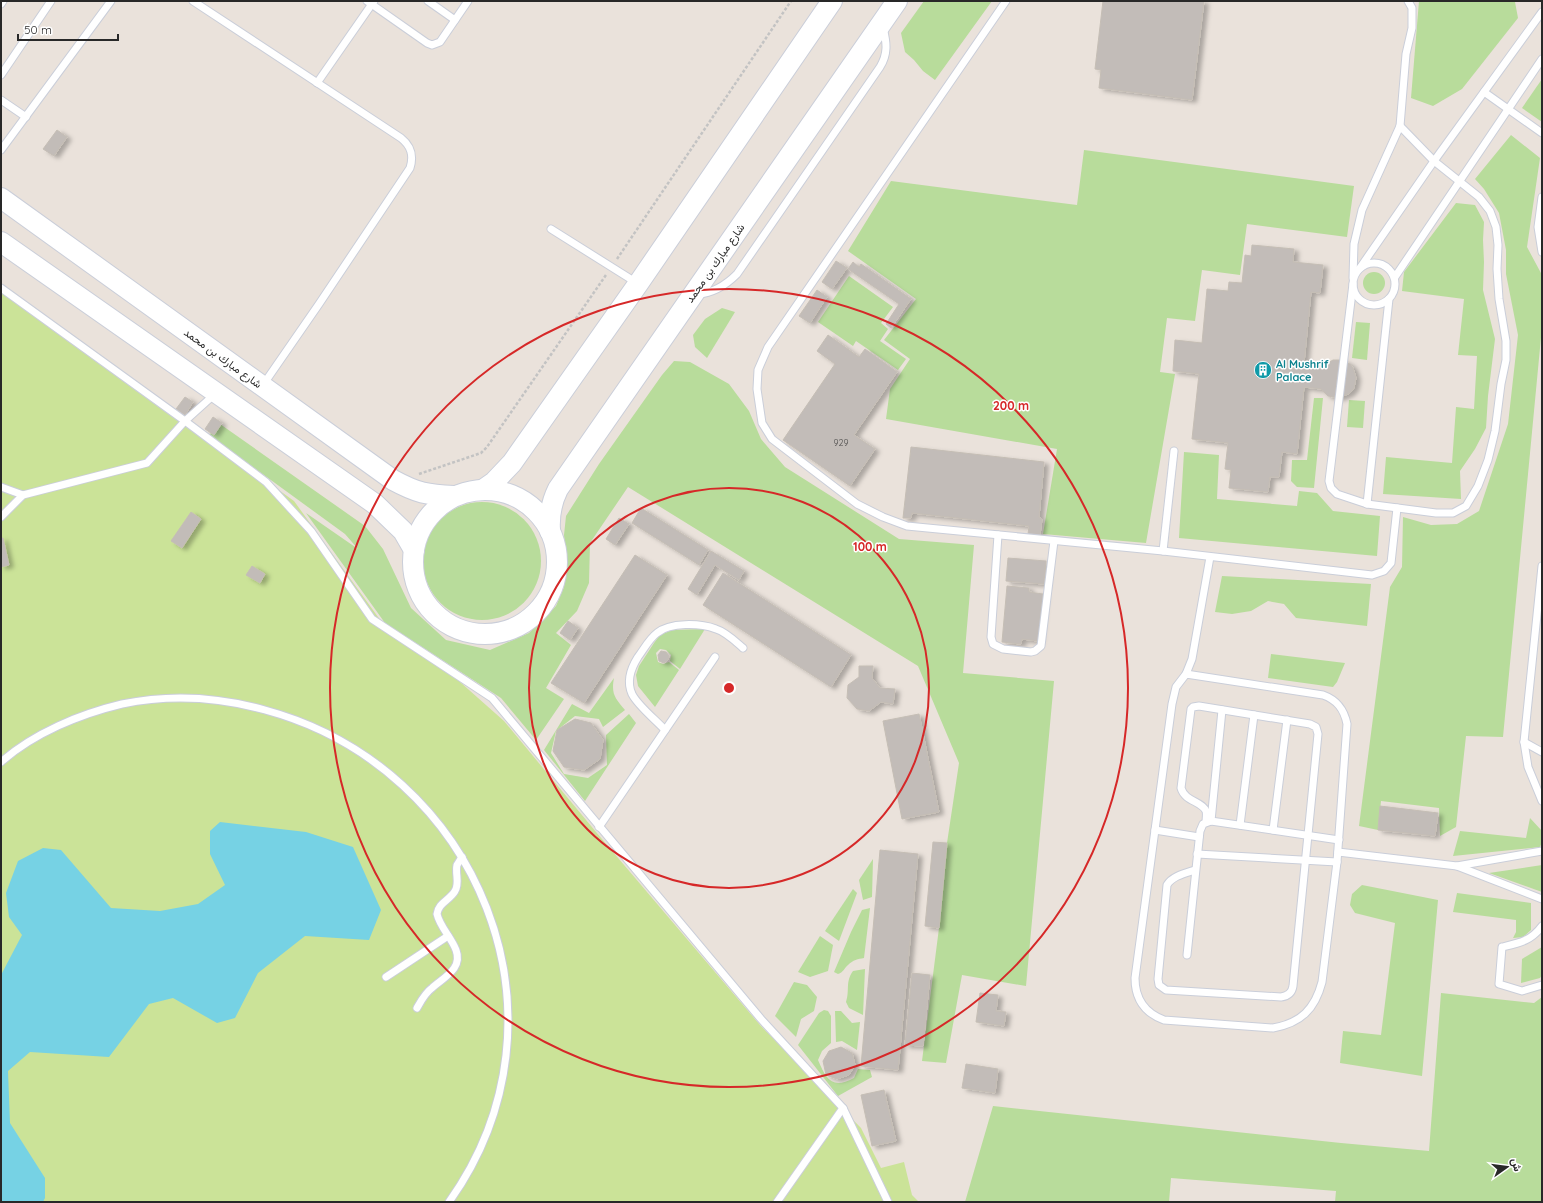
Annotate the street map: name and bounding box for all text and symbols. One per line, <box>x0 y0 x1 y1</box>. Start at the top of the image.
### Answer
scale bar <box>18 16 118 42</box>
text: 50 m <box>24 22 52 37</box>
street label: شارع مبارك بن محمد <box>683 221 748 306</box>
street label: شارع مبارك بن محمد <box>181 325 265 392</box>
place label: Al Mushrif Palace <box>1276 357 1329 384</box>
building icon: Al Mushrif Palace <box>1253 360 1273 380</box>
text: 200 m <box>993 398 1029 413</box>
house number: 929 <box>833 437 849 448</box>
text: 100 m <box>853 539 887 554</box>
centre of rings <box>722 681 736 695</box>
north arrow <box>1487 1147 1527 1187</box>
text: ش <box>1508 1156 1525 1173</box>

